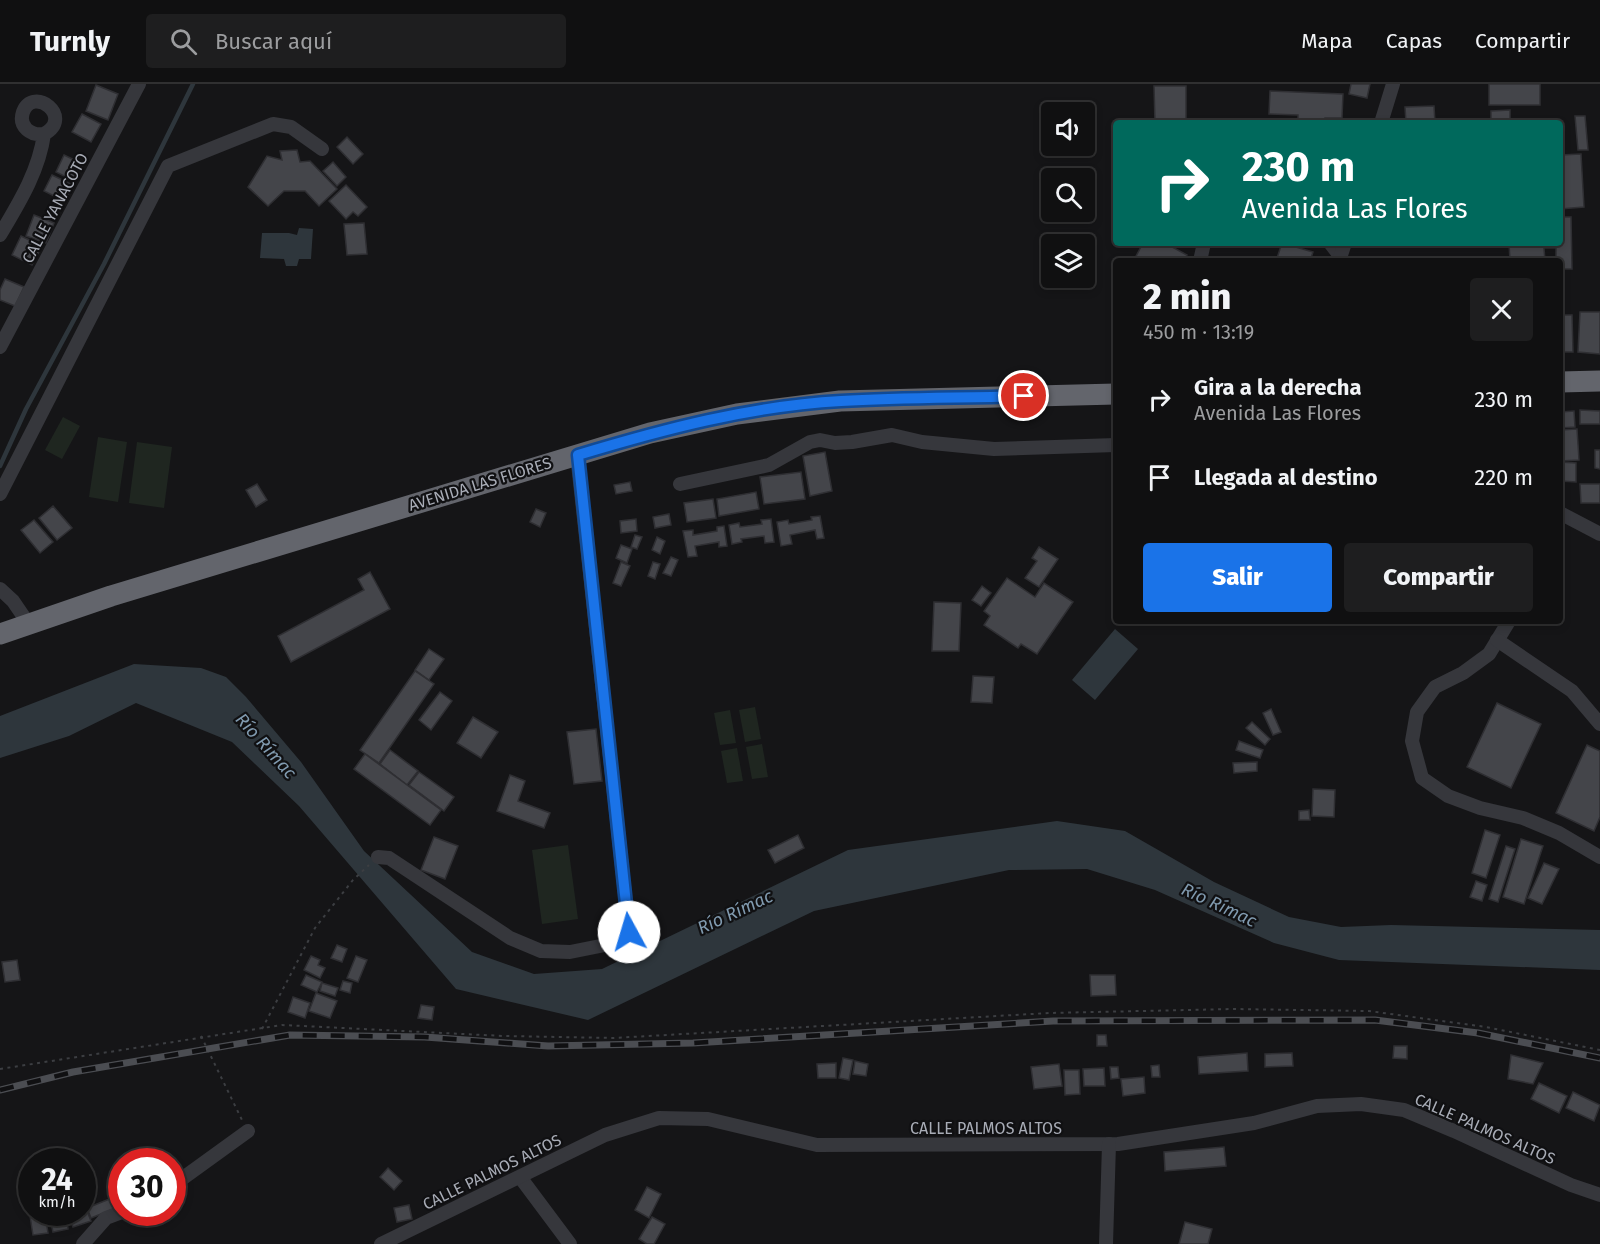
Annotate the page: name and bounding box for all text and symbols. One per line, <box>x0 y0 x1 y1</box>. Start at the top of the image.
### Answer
search box <box>146 14 566 68</box>
text: Turnly <box>30 25 110 58</box>
icon: search <box>167 25 200 58</box>
text: Buscar aquí <box>215 28 332 55</box>
text: Mapa <box>1301 28 1353 54</box>
text: Capas <box>1386 28 1442 54</box>
text: Compartir <box>1475 28 1570 54</box>
map controls <box>1041 102 1095 288</box>
button: sound <box>1041 102 1095 156</box>
text: 230 m <box>1242 142 1355 192</box>
icon: right <box>1143 144 1221 222</box>
street label: CALLE YANACOTO <box>18 150 92 266</box>
button: search <box>1041 168 1095 222</box>
text: Avenida Las Flores <box>1242 193 1468 225</box>
button: layers <box>1041 234 1095 288</box>
text: 2 min <box>1143 275 1231 319</box>
button: close <box>1470 278 1533 341</box>
text: 450 m · 13:19 <box>1143 320 1254 344</box>
pin <box>998 370 1049 421</box>
text: Gira a la derecha <box>1194 374 1362 401</box>
icon: arrive <box>1007 379 1040 412</box>
icon: right <box>1143 383 1176 416</box>
text: 230 m <box>1474 386 1533 413</box>
text: Avenida Las Flores <box>1194 401 1361 425</box>
street label: AVENIDA LAS FLORES <box>406 453 554 515</box>
icon: arrive <box>1143 461 1176 494</box>
text: Llegada al destino <box>1194 464 1378 491</box>
text: 220 m <box>1474 464 1533 491</box>
button: Salir <box>1143 543 1332 612</box>
button: Compartir <box>1344 543 1533 612</box>
water label: Río Rímac <box>231 709 301 784</box>
water label: Río Rímac <box>1178 878 1261 932</box>
water label: Río Rímac <box>694 885 777 939</box>
position arrow <box>597 900 661 964</box>
street label: CALLE PALMOS ALTOS <box>1412 1089 1558 1169</box>
street label: CALLE PALMOS ALTOS <box>910 1119 1062 1138</box>
street label: CALLE PALMOS ALTOS <box>420 1130 565 1214</box>
speed limit sign: 30 <box>108 1148 186 1226</box>
text: 24 <box>41 1162 73 1198</box>
text: km/h <box>38 1193 76 1211</box>

